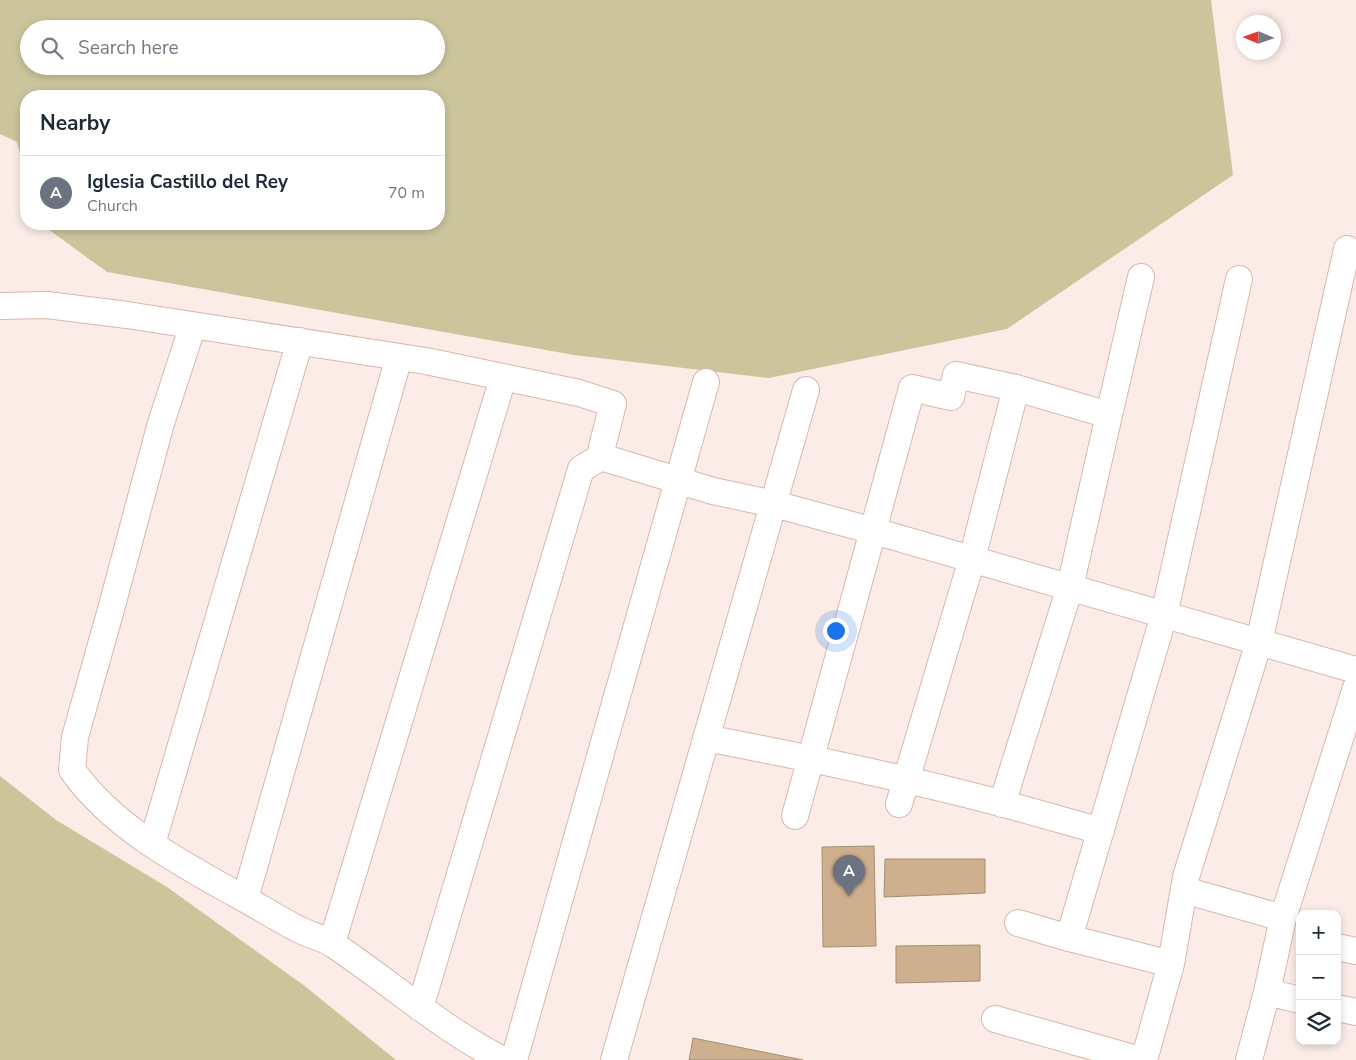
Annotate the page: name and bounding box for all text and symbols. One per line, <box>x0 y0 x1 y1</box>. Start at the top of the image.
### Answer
north arrow <box>1236 15 1281 60</box>
search box <box>20 20 445 75</box>
icon: search <box>38 34 66 62</box>
text: Search here <box>78 35 179 61</box>
text: Nearby <box>40 109 110 137</box>
text: Iglesia Castillo del Rey <box>87 169 288 195</box>
text: A <box>50 182 62 204</box>
text: 70 m <box>388 182 425 204</box>
text: Church <box>87 195 138 217</box>
your location <box>823 618 849 644</box>
pin: A <box>833 855 865 896</box>
map controls <box>1296 910 1341 1045</box>
button: + <box>1296 910 1341 955</box>
button: − <box>1296 955 1341 1000</box>
button: layers <box>1296 1000 1341 1045</box>

